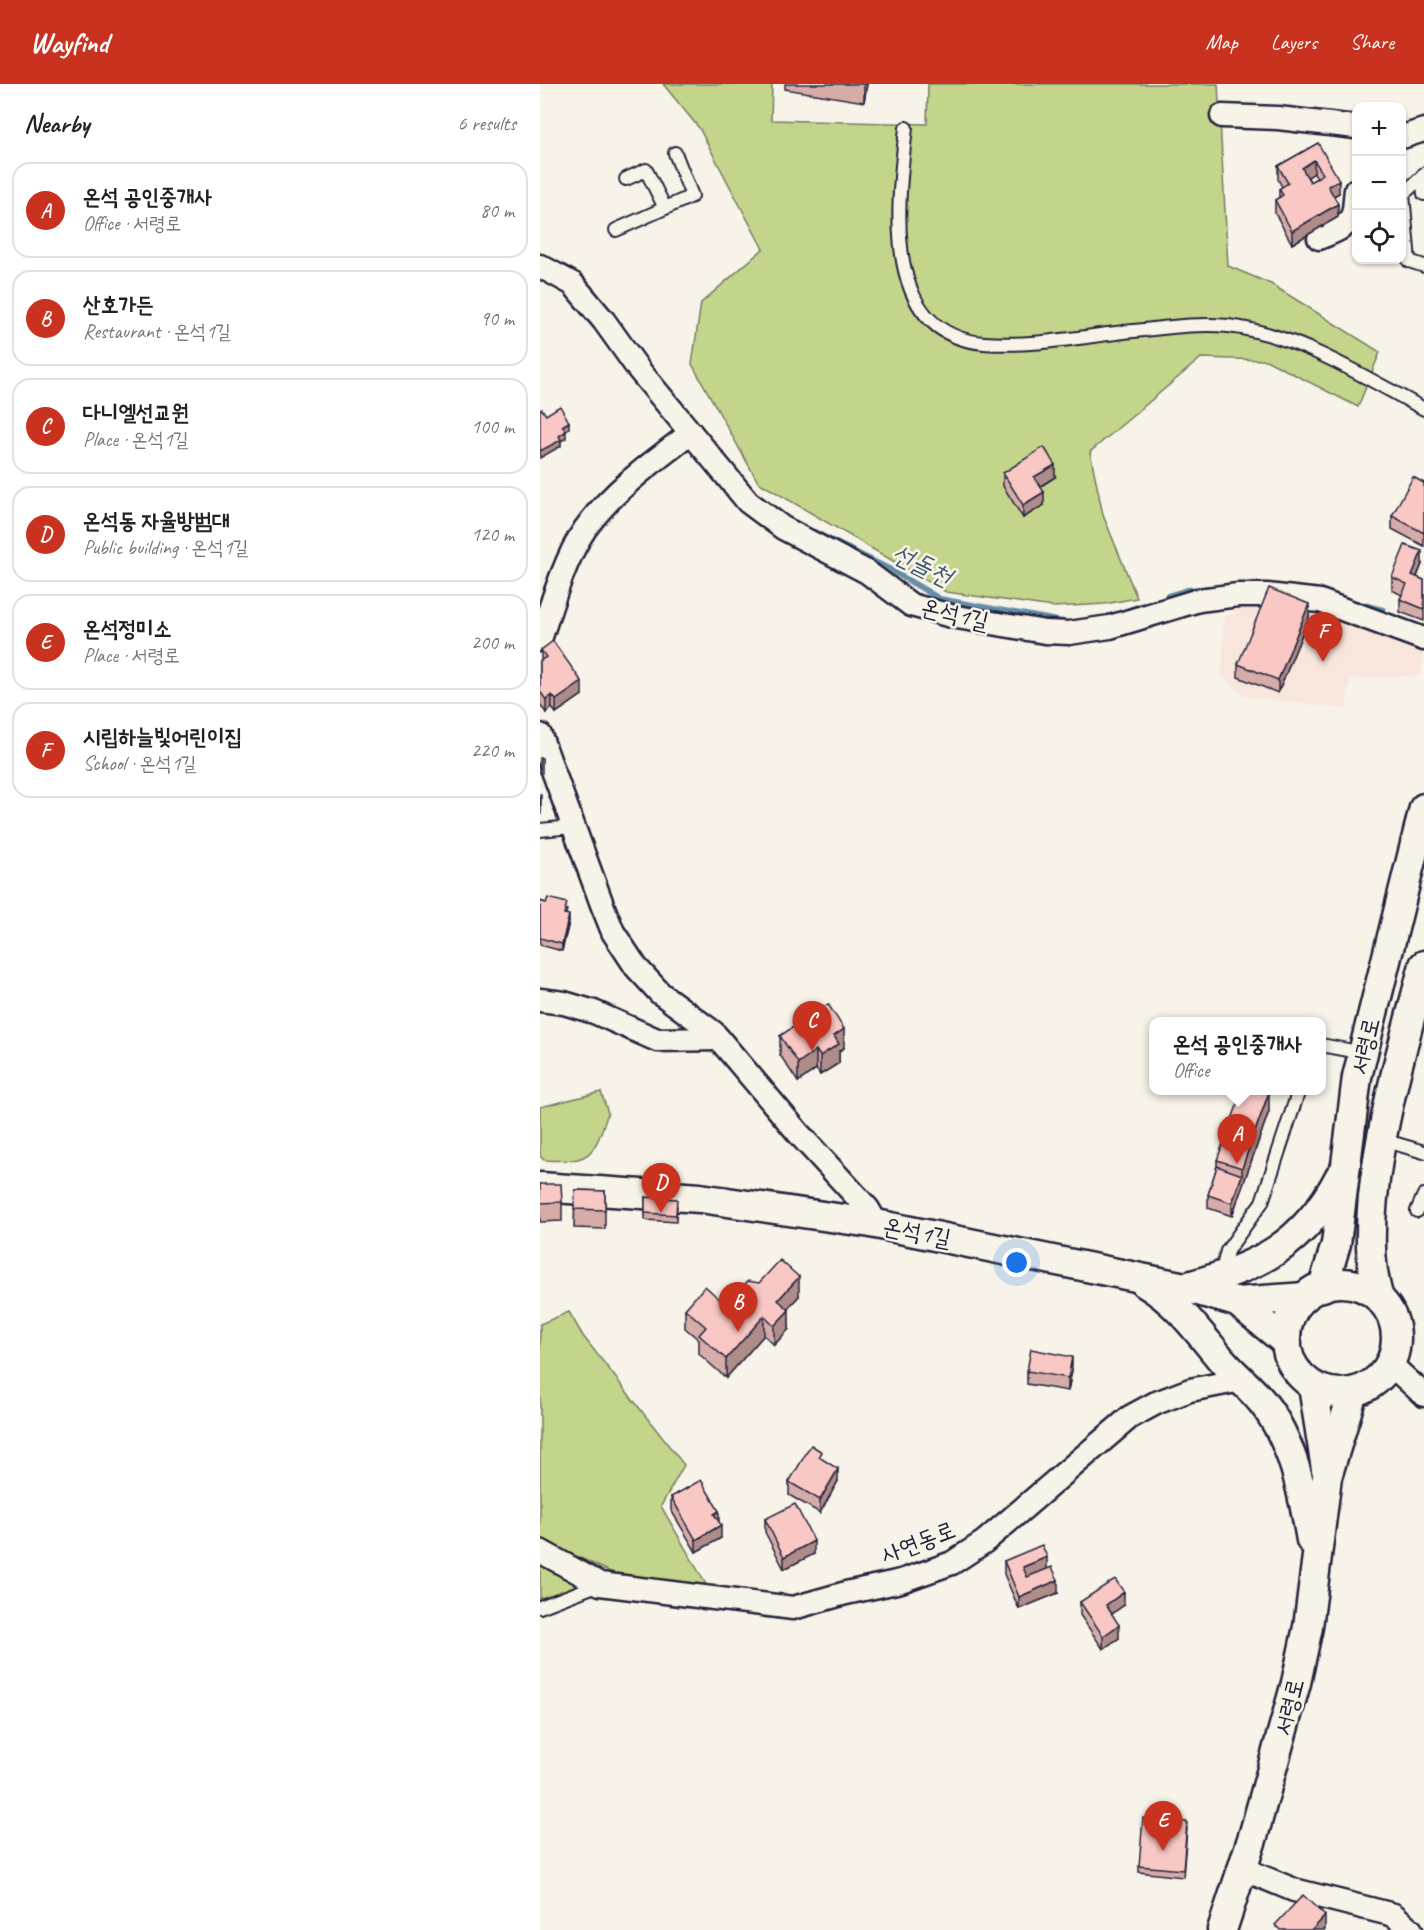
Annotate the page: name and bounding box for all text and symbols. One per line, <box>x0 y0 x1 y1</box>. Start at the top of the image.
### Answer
text: Wayfind <box>30 25 109 60</box>
text: Map <box>1205 29 1238 55</box>
text: Layers <box>1271 29 1317 55</box>
text: Share <box>1350 29 1394 55</box>
map controls <box>1352 102 1406 264</box>
button: + <box>1352 102 1406 156</box>
text: Nearby <box>24 107 89 140</box>
text: 6 results <box>457 111 516 136</box>
button: − <box>1352 156 1406 210</box>
text: 온석 공인중개사 <box>83 183 212 211</box>
text: A <box>40 198 51 223</box>
text: 80 m <box>480 198 514 223</box>
button: locate <box>1352 210 1406 264</box>
text: Office · 서령로 <box>83 211 181 236</box>
text: 산호가든 <box>83 291 154 319</box>
text: B <box>40 306 51 331</box>
text: 90 m <box>480 306 514 331</box>
text: Restaurant · 온석1길 <box>83 319 231 344</box>
text: 다니엘선교원 <box>83 399 189 427</box>
text: C <box>41 414 50 439</box>
text: 100 m <box>471 414 514 439</box>
text: Place · 온석1길 <box>83 427 189 452</box>
text: 온석동 자율방범대 <box>83 507 230 535</box>
text: D <box>40 522 51 547</box>
text: 120 m <box>471 522 514 547</box>
text: Public building · 온석1길 <box>83 535 249 560</box>
water label: 선돌천 <box>887 536 960 595</box>
street label: 온석1길 <box>918 592 992 636</box>
pin: F <box>1304 612 1342 662</box>
text: 온석정미소 <box>83 615 172 643</box>
text: E <box>40 630 51 655</box>
text: 200 m <box>471 630 514 655</box>
text: Place · 서령로 <box>83 643 180 668</box>
text: 시립하늘빛어린이집 <box>83 723 242 751</box>
text: F <box>41 738 50 763</box>
text: 220 m <box>471 738 514 763</box>
text: School · 온석1길 <box>83 751 197 776</box>
pin: C <box>792 1002 832 1051</box>
street label: 서령로 <box>1344 1014 1386 1078</box>
popup <box>1149 1017 1326 1095</box>
text: 온석 공인중개사 <box>1173 1030 1302 1058</box>
text: Office <box>1173 1058 1209 1083</box>
pin: A <box>1218 1114 1256 1164</box>
pin: D <box>642 1164 680 1213</box>
street label: 온석1길 <box>880 1211 954 1253</box>
your location <box>1002 1248 1031 1277</box>
pin: B <box>718 1282 758 1332</box>
street label: 사연동로 <box>877 1514 959 1570</box>
street label: 서령로 <box>1267 1675 1311 1739</box>
pin: E <box>1144 1802 1182 1851</box>

